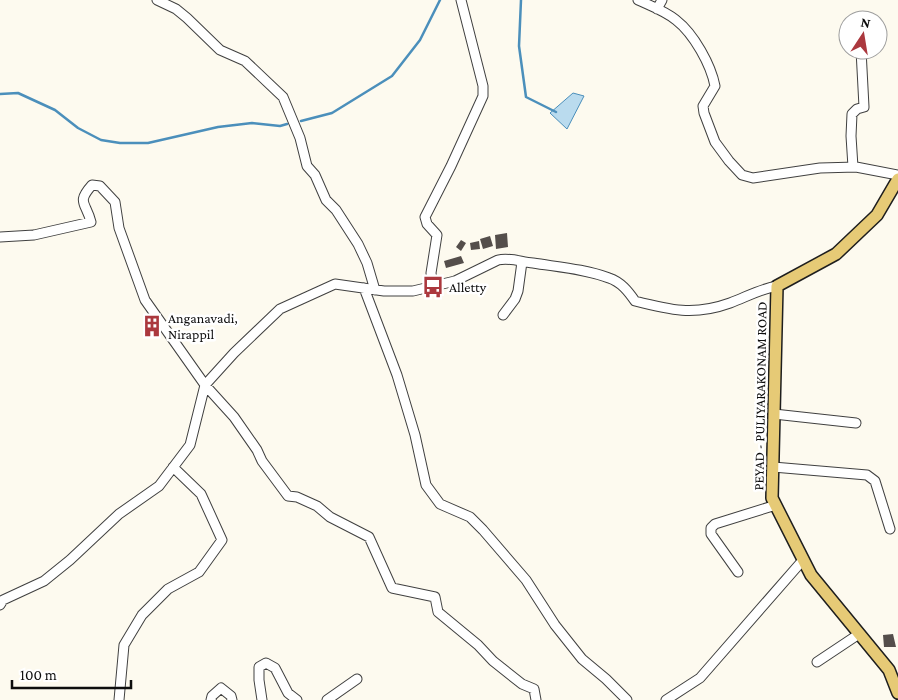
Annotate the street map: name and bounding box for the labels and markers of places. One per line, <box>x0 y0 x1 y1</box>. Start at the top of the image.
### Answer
bus stop icon: Alletty <box>420 274 446 300</box>
place label: Alletty <box>449 279 487 295</box>
place label: Anganavadi, Nirappil <box>168 310 238 342</box>
building icon: Anganavadi, Nirappil <box>139 313 165 339</box>

